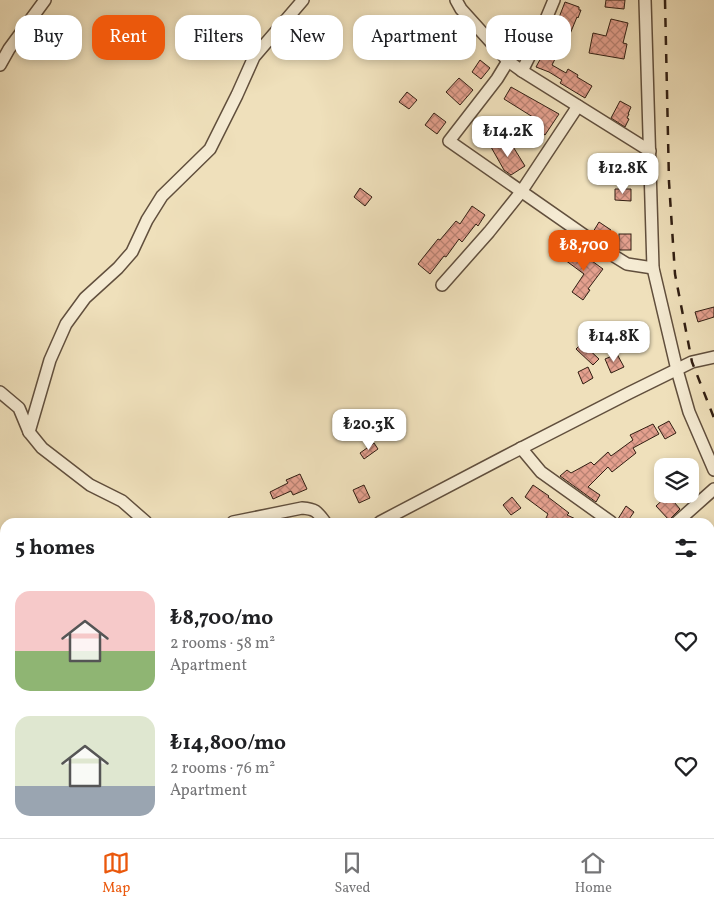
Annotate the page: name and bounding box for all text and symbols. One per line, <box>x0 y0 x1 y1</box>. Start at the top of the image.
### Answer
chip: Buy <box>15 15 82 60</box>
chip: Rent <box>92 15 165 60</box>
chip: Filters <box>175 15 261 60</box>
chip: New <box>271 15 343 60</box>
chip: Apartment <box>353 15 476 60</box>
chip: House <box>486 15 571 60</box>
pin: ₺14.2K <box>467 116 549 158</box>
text: ₺14.2K <box>483 121 533 143</box>
pin: ₺12.8K <box>582 152 664 195</box>
text: ₺12.8K <box>598 158 648 180</box>
pin: ₺8,700 <box>543 230 625 272</box>
text: ₺8,700 <box>559 235 609 257</box>
pin: ₺14.8K <box>573 320 655 363</box>
text: ₺14.8K <box>589 326 639 348</box>
pin: ₺20.3K <box>328 408 410 451</box>
text: ₺20.3K <box>343 414 395 436</box>
map controls <box>654 458 699 503</box>
button: layers <box>654 458 699 503</box>
text: 5 homes <box>15 534 95 563</box>
icon: filters <box>672 534 700 562</box>
text: ₺8,700/mo <box>170 604 273 633</box>
icon: home <box>55 611 115 671</box>
icon: heart <box>672 627 700 655</box>
text: 2 rooms · 58 m² <box>170 633 275 655</box>
text: Apartment <box>170 655 247 677</box>
text: ₺14,800/mo <box>170 729 286 758</box>
icon: home <box>55 736 115 796</box>
icon: heart <box>672 752 700 780</box>
text: 2 rooms · 76 m² <box>170 758 275 780</box>
text: Apartment <box>170 780 247 802</box>
tab: Map <box>102 849 130 898</box>
tab: Saved <box>334 849 371 898</box>
tab: Home <box>575 849 612 898</box>

